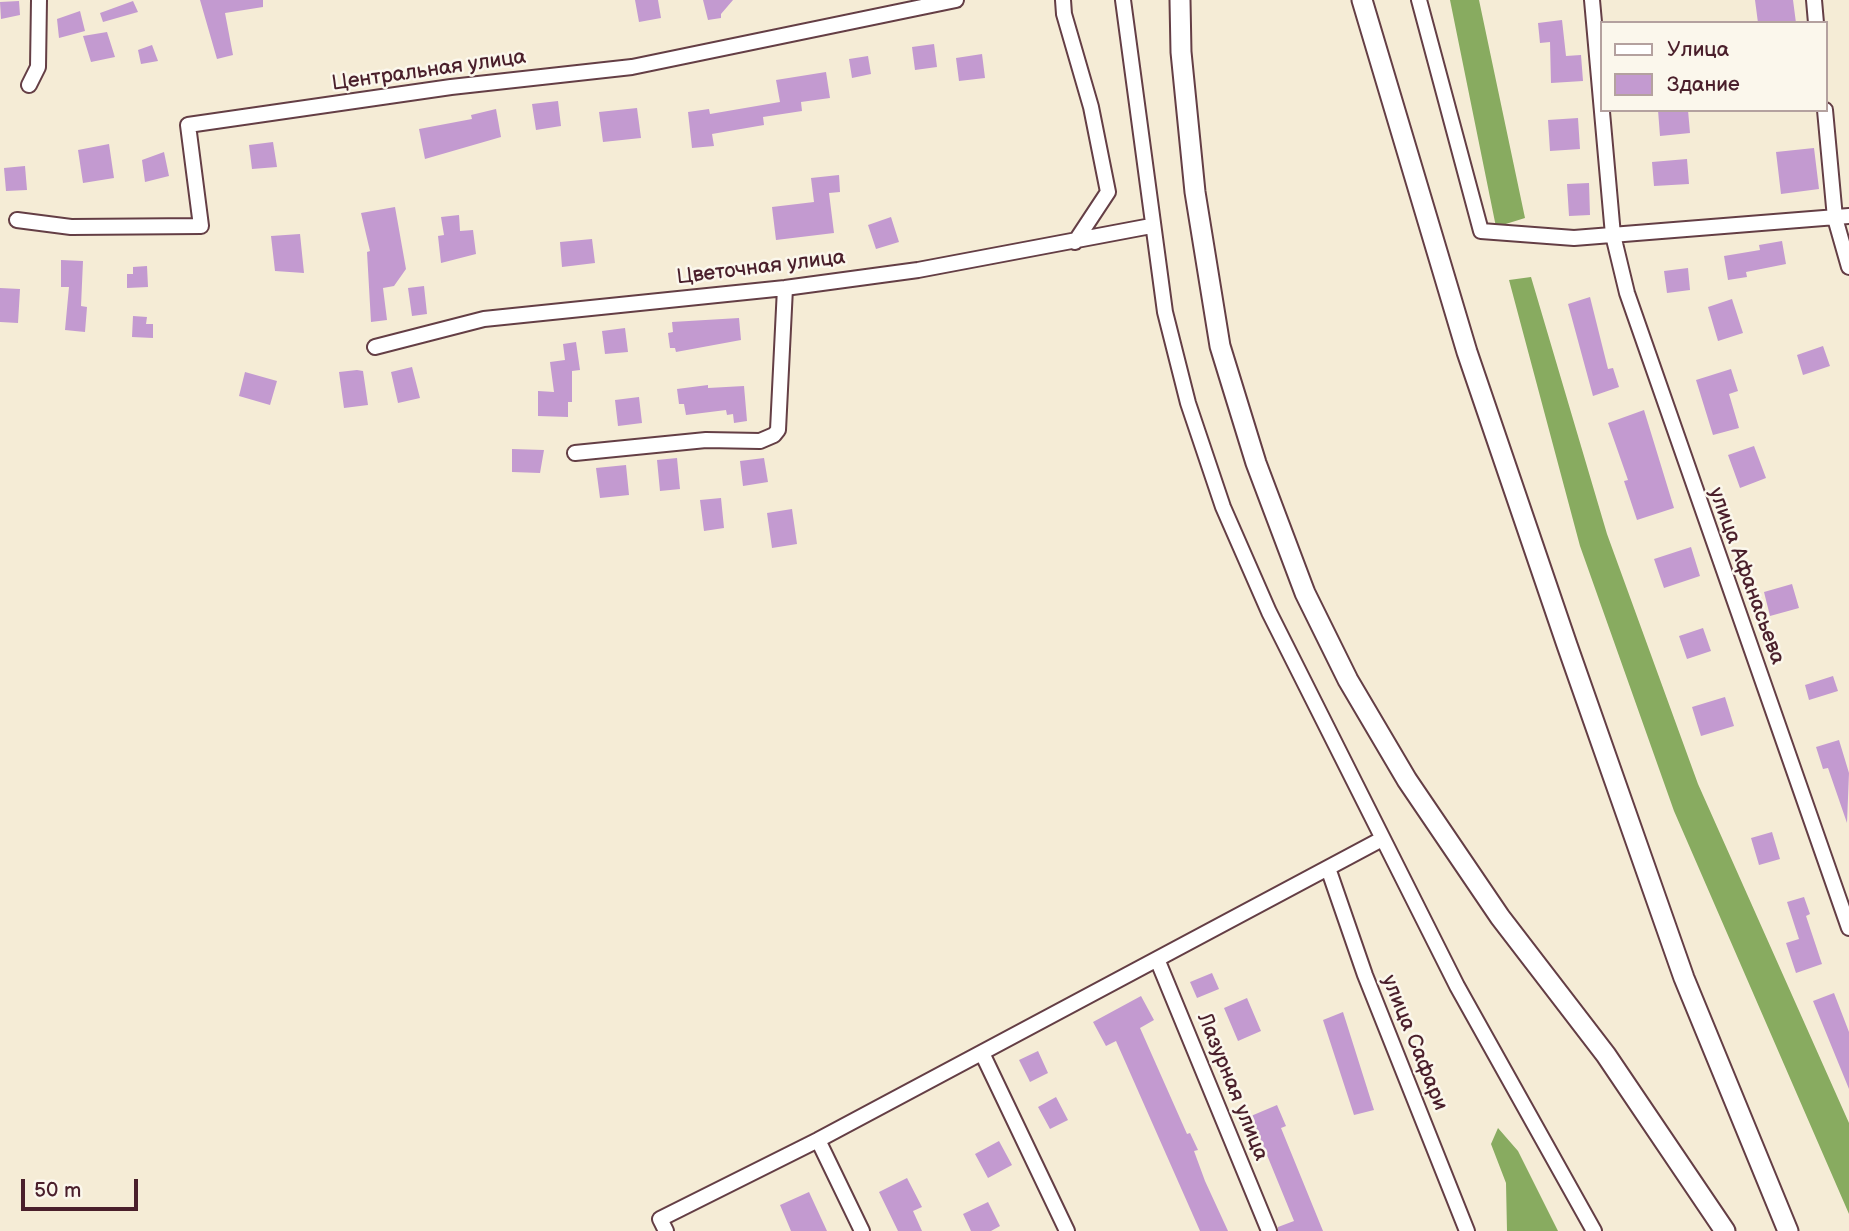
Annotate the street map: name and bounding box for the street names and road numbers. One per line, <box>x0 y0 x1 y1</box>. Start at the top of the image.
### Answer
street label: Центральная улица <box>330 45 528 97</box>
street label: Цветочная улица <box>675 245 847 291</box>
street label: улица Афанасьева <box>1702 484 1790 668</box>
street label: улица Сафари <box>1375 972 1453 1114</box>
street label: Лазурная улица <box>1191 1009 1273 1165</box>

